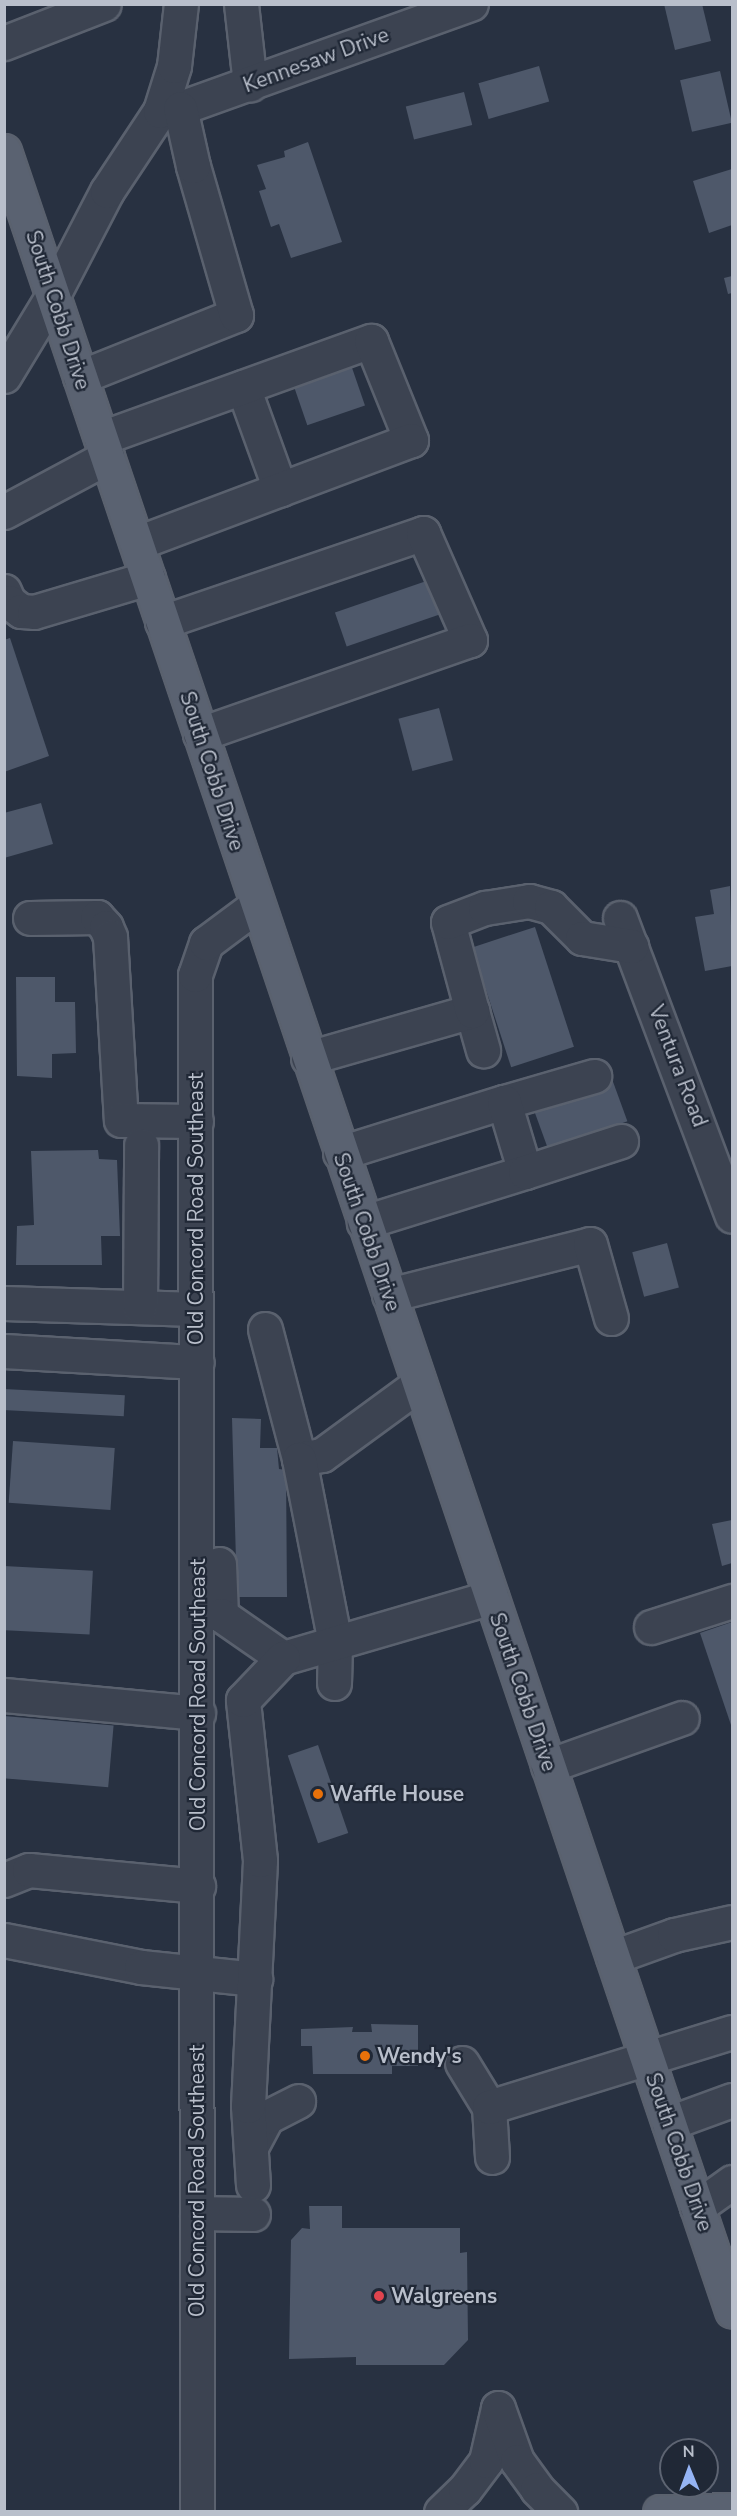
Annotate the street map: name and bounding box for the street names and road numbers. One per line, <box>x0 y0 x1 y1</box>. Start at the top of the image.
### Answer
street label: Kennesaw Drive <box>240 22 392 98</box>
street label: South Cobb Drive <box>20 227 96 393</box>
street label: South Cobb Drive <box>174 688 250 854</box>
street label: Ventura Road <box>643 1002 713 1130</box>
street label: Old Concord Road Southeast <box>183 1073 209 1345</box>
street label: South Cobb Drive <box>328 1150 406 1314</box>
street label: Old Concord Road Southeast <box>185 1559 211 1831</box>
street label: South Cobb Drive <box>484 1610 562 1774</box>
street label: Old Concord Road Southeast <box>184 2045 210 2317</box>
street label: South Cobb Drive <box>640 2070 718 2234</box>

